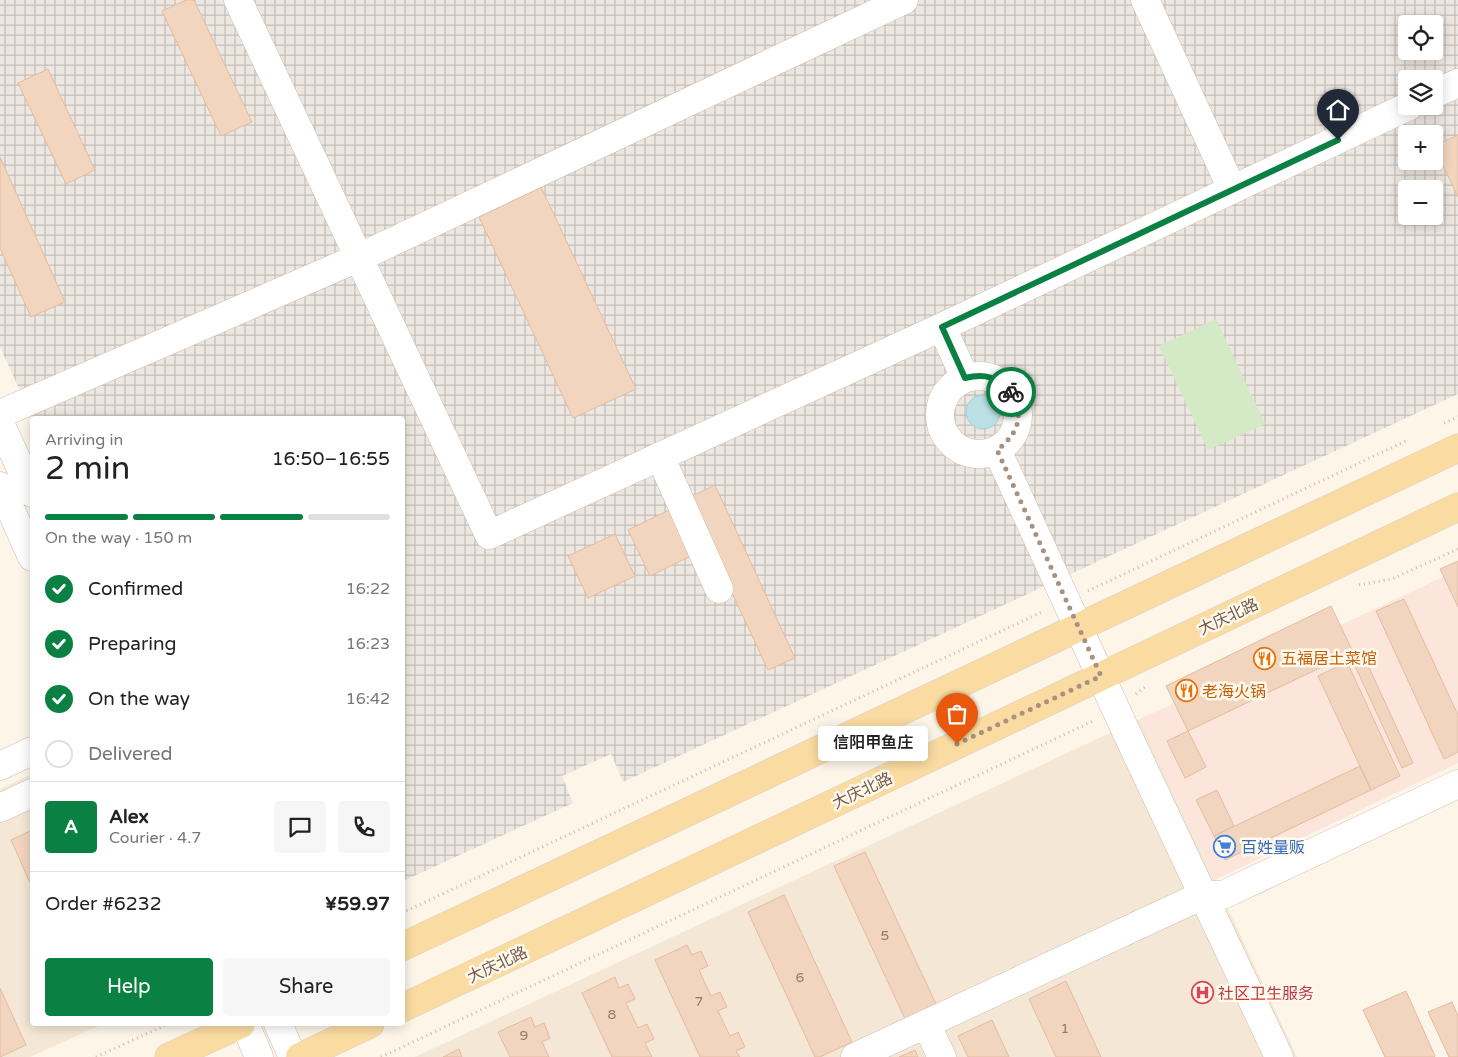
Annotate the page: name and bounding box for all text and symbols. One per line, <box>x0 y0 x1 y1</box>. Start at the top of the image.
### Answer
map controls <box>1398 15 1443 225</box>
button: locate <box>1398 15 1443 60</box>
button: layers <box>1398 70 1443 115</box>
pin <box>1317 89 1359 140</box>
icon: home <box>1324 96 1352 124</box>
button: + <box>1398 125 1443 170</box>
button: − <box>1398 180 1443 225</box>
courier <box>986 367 1036 417</box>
icon: bike <box>997 378 1025 406</box>
text: Arriving in <box>45 430 123 450</box>
text: 16:50–16:55 <box>272 448 390 470</box>
text: 2 min <box>45 450 130 488</box>
text: On the way · 150 m <box>45 528 192 548</box>
icon: check <box>45 575 73 603</box>
text: Confirmed <box>88 578 183 600</box>
text: 16:22 <box>346 579 390 599</box>
street label: 大庆北路 <box>1195 594 1262 639</box>
icon: check <box>45 630 73 658</box>
text: Preparing <box>88 633 177 655</box>
text: 16:23 <box>346 634 390 654</box>
restaurant icon: 五福居土菜馆 <box>1253 646 1277 670</box>
place label: 五福居土菜馆 <box>1281 649 1377 669</box>
restaurant icon: 老海火锅 <box>1174 679 1198 703</box>
place label: 老海火锅 <box>1202 682 1266 702</box>
icon: check <box>45 685 73 713</box>
text: On the way <box>88 688 190 710</box>
text: 16:42 <box>346 689 390 709</box>
pin <box>936 693 978 744</box>
icon: bag <box>943 700 971 728</box>
callout: 信阳甲鱼庄 <box>817 726 927 762</box>
text: 信阳甲鱼庄 <box>833 733 913 753</box>
text: Delivered <box>88 743 173 765</box>
street label: 大庆北路 <box>829 768 896 813</box>
button: chat <box>274 801 326 853</box>
button: phone <box>338 801 390 853</box>
text: Alex <box>109 806 149 828</box>
text: A <box>64 816 78 838</box>
text: Courier · 4.7 <box>109 828 201 848</box>
supermarket icon: 百姓量贩 <box>1213 835 1237 859</box>
place label: 百姓量贩 <box>1241 838 1305 858</box>
text: Order #6232 <box>45 893 162 915</box>
text: ¥59.97 <box>325 893 390 915</box>
house number: 5 <box>881 927 889 944</box>
street label: 大庆北路 <box>464 942 531 987</box>
button: Help <box>45 958 213 1016</box>
button: Share <box>223 958 390 1016</box>
house number: 6 <box>796 969 805 986</box>
hospital icon: 社区卫生服务 <box>1190 981 1214 1005</box>
place label: 社区卫生服务 <box>1218 984 1314 1004</box>
house number: 7 <box>695 993 703 1010</box>
house number: 8 <box>608 1006 617 1023</box>
house number: 1 <box>1061 1020 1069 1037</box>
house number: 9 <box>520 1027 528 1044</box>

